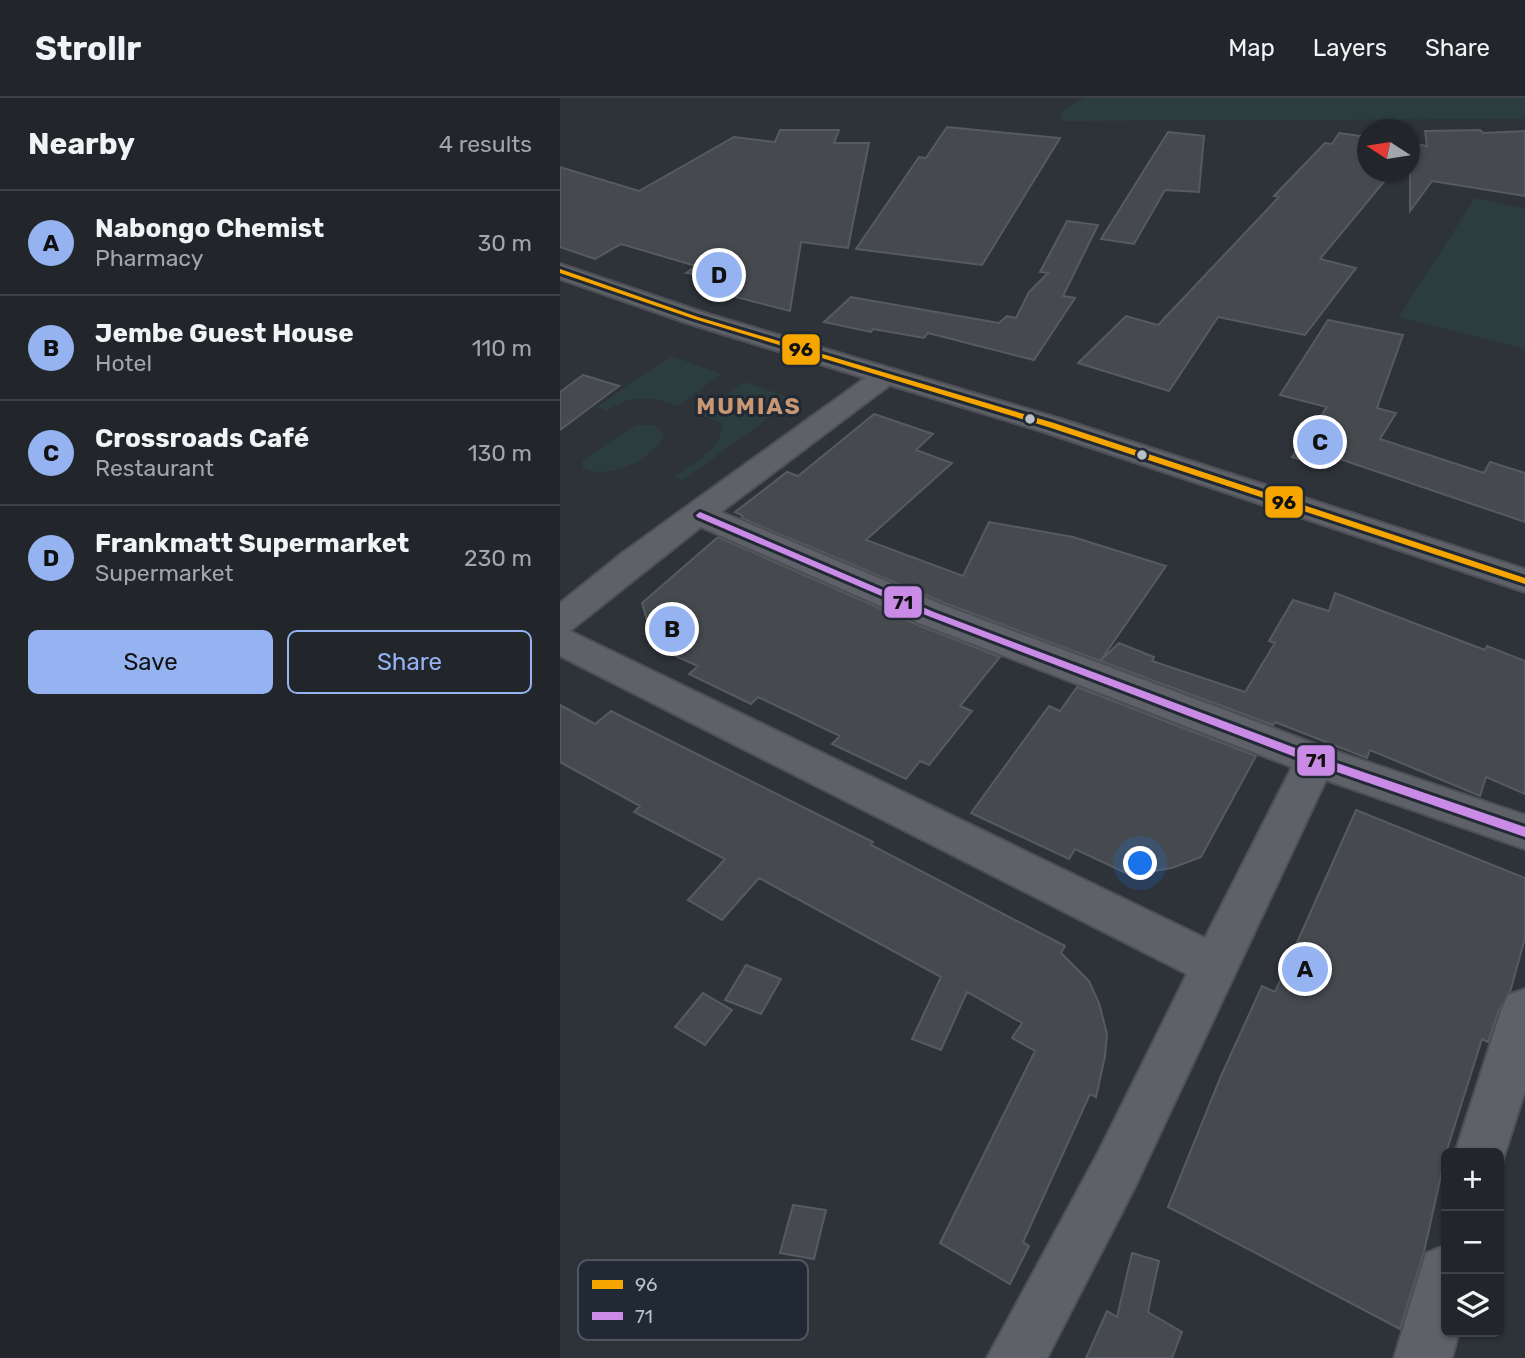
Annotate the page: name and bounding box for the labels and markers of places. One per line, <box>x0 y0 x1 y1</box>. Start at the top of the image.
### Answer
pin: D <box>696 249 742 301</box>
unlabelled marker <box>1023 412 1037 426</box>
pin: C <box>1297 416 1343 468</box>
unlabelled marker <box>1135 448 1149 462</box>
pin: B <box>649 603 695 655</box>
pin: A <box>1282 943 1328 995</box>

